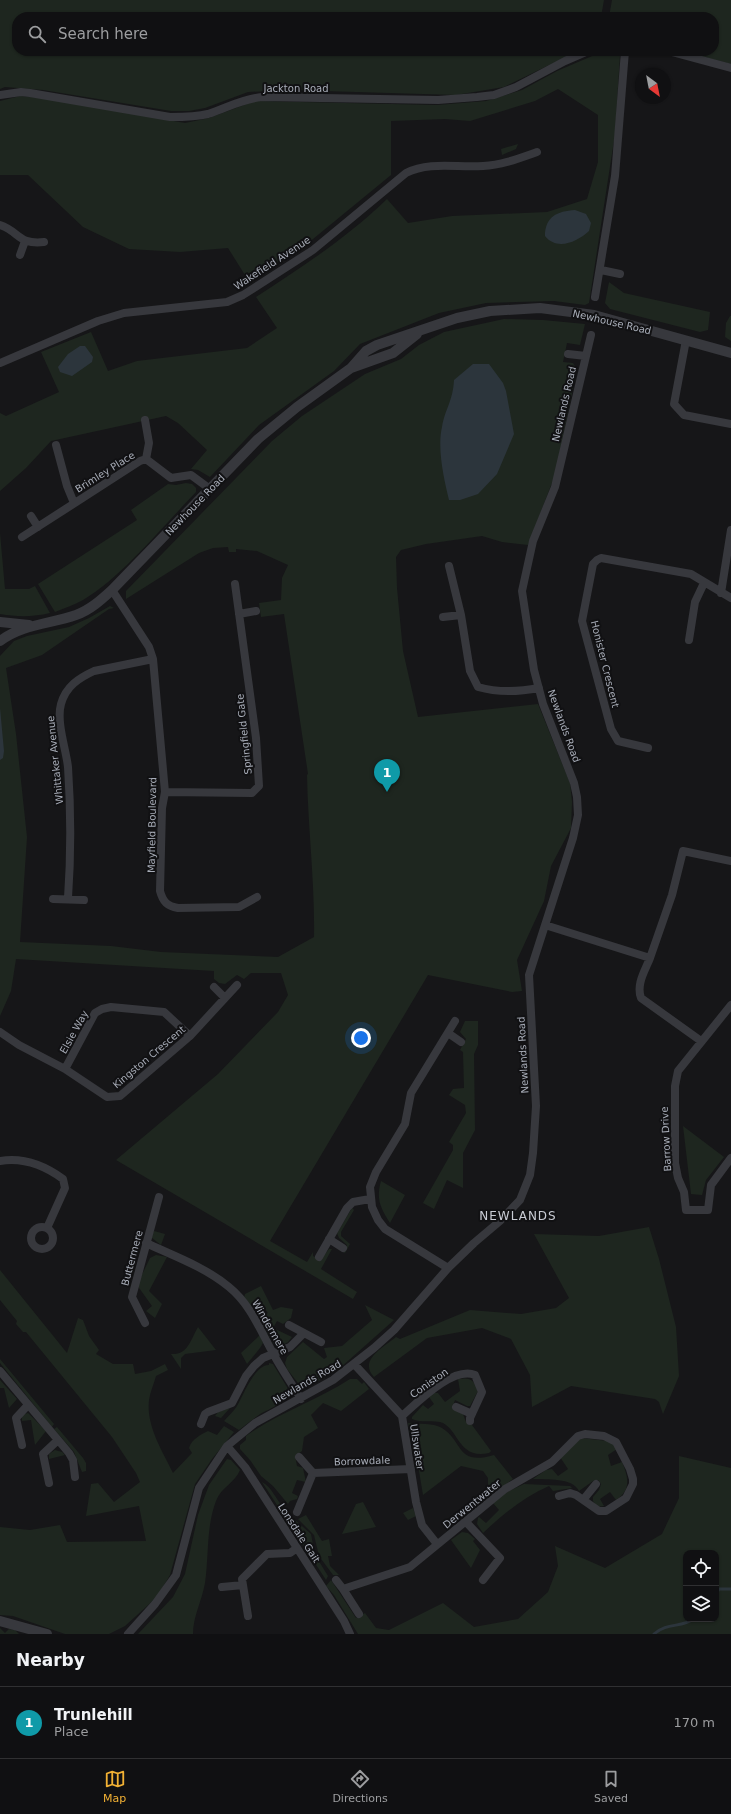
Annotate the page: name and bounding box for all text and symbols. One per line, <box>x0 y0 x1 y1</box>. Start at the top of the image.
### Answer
search box <box>12 12 719 56</box>
icon: search <box>26 23 48 45</box>
text: Search here <box>58 25 148 43</box>
north arrow <box>635 68 671 104</box>
street label: Jackton Road <box>262 83 329 94</box>
street label: Wakefield Avenue <box>232 234 312 292</box>
street label: Newhouse Road <box>572 308 652 336</box>
street label: Newlands Road <box>550 365 578 443</box>
street label: Brimley Place <box>73 449 137 495</box>
street label: Newhouse Road <box>163 472 227 538</box>
street label: Honister Crescent <box>589 619 621 709</box>
street label: Newlands Road <box>546 688 582 764</box>
street label: Springfield Gate <box>234 693 254 775</box>
street label: Whittaker Avenue <box>45 715 65 805</box>
pin: 1 <box>374 759 400 792</box>
street label: Mayfield Boulevard <box>146 777 158 873</box>
street label: Elsie Way <box>58 1008 90 1056</box>
street label: Newlands Road <box>515 1016 531 1094</box>
street label: Kingston Crescent <box>111 1024 187 1090</box>
your location <box>351 1028 371 1048</box>
street label: Barrow Drive <box>659 1106 673 1172</box>
district label: NEWLANDS <box>479 1209 557 1223</box>
street label: Buttermere <box>119 1229 145 1287</box>
street label: Windermere <box>250 1298 290 1356</box>
street label: Newlands Road <box>271 1358 343 1406</box>
street label: Coniston <box>408 1366 450 1400</box>
street label: Ullswater <box>408 1423 426 1472</box>
street label: Borrowdale <box>334 1455 390 1467</box>
street label: Derwentwater <box>441 1477 504 1531</box>
street label: Lonsdale Gait <box>276 1501 322 1565</box>
map controls <box>683 1550 719 1622</box>
button: locate <box>683 1550 719 1586</box>
button: layers <box>683 1586 719 1622</box>
text: Nearby <box>16 1650 85 1670</box>
text: Trunlehill <box>54 1706 133 1724</box>
text: 1 <box>24 1715 34 1730</box>
text: 170 m <box>673 1715 715 1730</box>
text: Place <box>54 1724 89 1739</box>
tab: Map <box>103 1768 126 1805</box>
tab: Directions <box>332 1768 388 1805</box>
tab: Saved <box>594 1768 628 1805</box>

